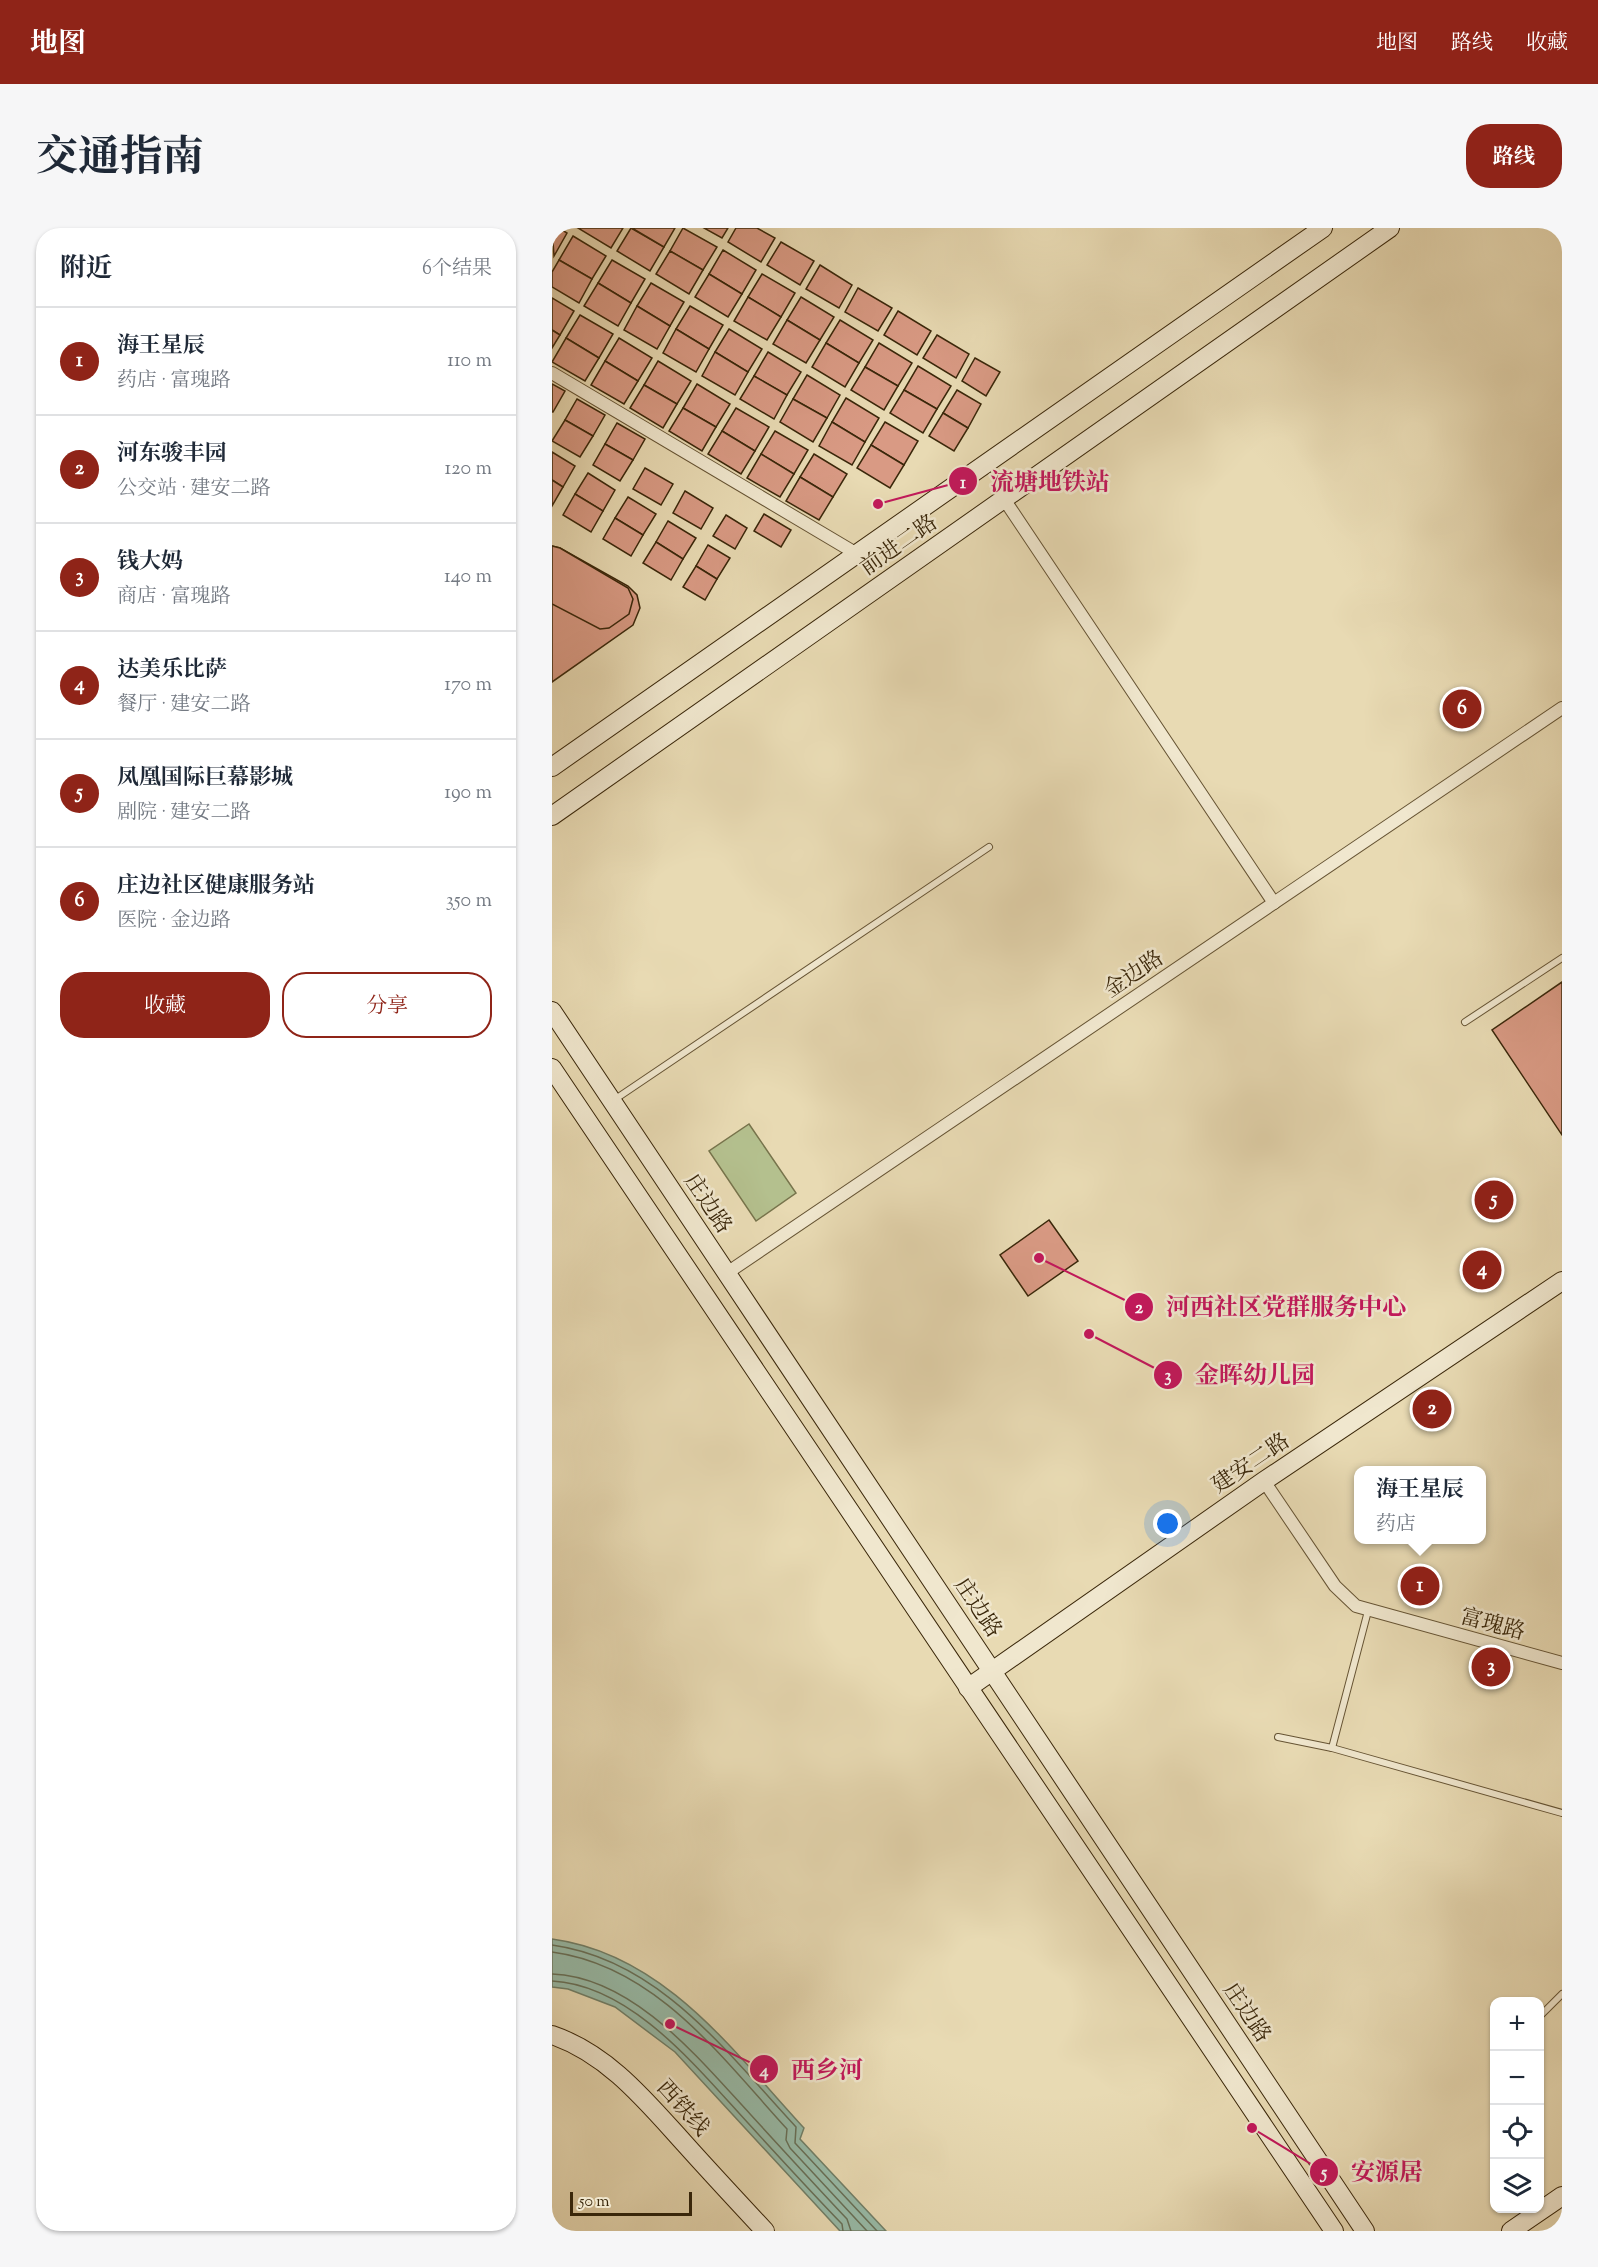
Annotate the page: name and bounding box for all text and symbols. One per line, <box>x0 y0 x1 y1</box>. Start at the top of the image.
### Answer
text: 地图 <box>30 25 86 65</box>
text: 地图 <box>1376 29 1418 59</box>
text: 路线 <box>1451 29 1493 59</box>
text: 收藏 <box>1526 29 1568 59</box>
button: 路线 <box>1466 124 1562 188</box>
text: 交通指南 <box>36 130 204 190</box>
text: 附近 <box>60 251 112 288</box>
text: 6个结果 <box>422 255 492 284</box>
text: 海王星辰 <box>117 331 205 363</box>
text: 1 <box>76 347 83 376</box>
text: 110 m <box>447 347 492 376</box>
text: 药店 · 富瑰路 <box>117 367 231 396</box>
text: 河东骏丰园 <box>117 439 227 471</box>
text: 2 <box>75 455 84 484</box>
text: 120 m <box>444 455 492 484</box>
callout: 流塘地铁站 <box>948 460 1122 502</box>
text: 流塘地铁站 <box>990 467 1110 501</box>
text: 1 <box>960 471 967 497</box>
text: 公交站 · 建安二路 <box>117 475 271 504</box>
street label: 前进二路 <box>854 508 945 585</box>
text: 钱大妈 <box>117 547 183 579</box>
text: 3 <box>75 563 84 592</box>
text: 140 m <box>444 563 492 592</box>
text: 商店 · 富瑰路 <box>117 583 231 612</box>
text: 达美乐比萨 <box>117 655 227 687</box>
text: 4 <box>74 671 85 700</box>
text: 170 m <box>444 671 492 700</box>
pin: 6 <box>1442 686 1482 732</box>
text: 餐厅 · 建安二路 <box>117 691 251 720</box>
text: 凤凰国际巨幕影城 <box>117 763 293 795</box>
text: 5 <box>76 779 83 808</box>
text: 190 m <box>444 779 492 808</box>
text: 剧院 · 建安二路 <box>117 799 251 828</box>
text: 庄边社区健康服务站 <box>117 871 315 903</box>
text: 6 <box>75 887 84 916</box>
text: 350 m <box>446 887 492 916</box>
text: 医院 · 金边路 <box>117 907 231 936</box>
street label: 金边路 <box>1098 944 1171 1007</box>
button: 收藏 <box>60 972 270 1038</box>
button: 分享 <box>282 972 492 1038</box>
street label: 庄边路 <box>675 1168 738 1241</box>
pin: 5 <box>1474 1178 1514 1222</box>
pin: 4 <box>1462 1248 1502 1292</box>
callout: 河西社区党群服务中心 <box>1124 1286 1418 1328</box>
text: 河西社区党群服务中心 <box>1166 1292 1406 1326</box>
text: 2 <box>1135 1296 1144 1322</box>
callout: 金晖幼儿园 <box>1153 1354 1327 1396</box>
text: 金晖幼儿园 <box>1195 1360 1315 1394</box>
text: 3 <box>1164 1364 1172 1390</box>
pin: 2 <box>1412 1386 1452 1432</box>
street label: 建安二路 <box>1206 1427 1297 1502</box>
popup <box>1354 1466 1486 1544</box>
text: 海王星辰 <box>1376 1475 1464 1507</box>
your location <box>1153 1509 1182 1538</box>
text: 药店 <box>1376 1511 1416 1540</box>
pin: 1 <box>1400 1564 1440 1608</box>
street label: 庄边路 <box>945 1572 1008 1645</box>
street label: 富瑰路 <box>1456 1602 1528 1650</box>
pin: 3 <box>1472 1644 1510 1690</box>
street label: 庄边路 <box>1214 1977 1277 2050</box>
map controls <box>1490 1997 1544 2213</box>
button: + <box>1490 1997 1544 2051</box>
callout: 西乡河 <box>749 2048 875 2090</box>
button: − <box>1490 2051 1544 2105</box>
text: 西乡河 <box>791 2055 863 2089</box>
text: 4 <box>758 2059 769 2085</box>
street label: 西铁线 <box>648 2074 716 2144</box>
button: locate <box>1490 2105 1544 2159</box>
callout: 安源居 <box>1309 2151 1435 2193</box>
text: 安源居 <box>1351 2157 1423 2191</box>
button: layers <box>1490 2159 1544 2213</box>
text: 5 <box>1319 2161 1328 2187</box>
scale bar <box>570 2189 692 2216</box>
text: 50 m <box>579 2191 610 2214</box>

